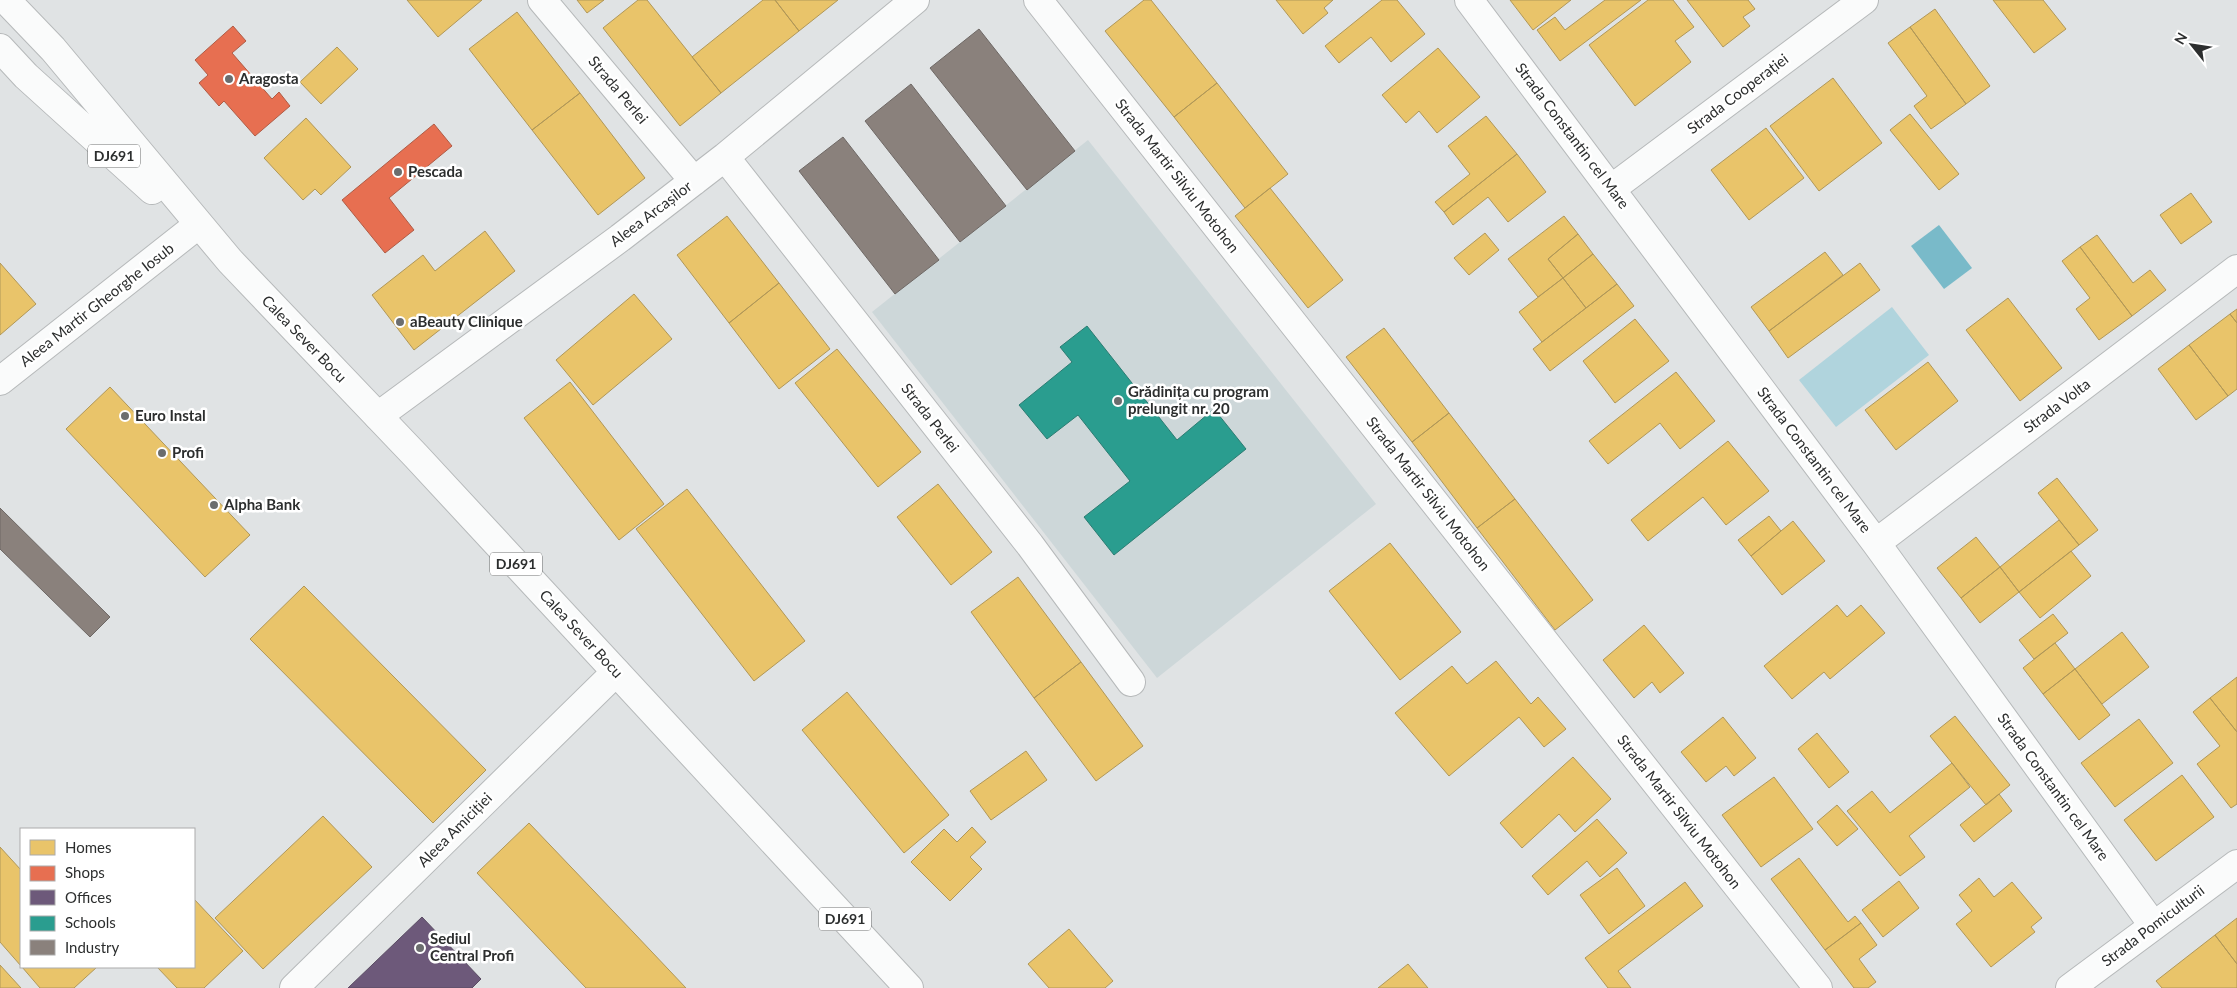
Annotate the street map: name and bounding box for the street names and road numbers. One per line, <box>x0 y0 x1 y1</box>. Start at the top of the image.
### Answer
street label: Strada Cooperației <box>1683 49 1792 137</box>
street label: Strada Perlei <box>585 52 652 127</box>
street label: Strada Constantin cel Mare <box>1512 59 1634 212</box>
street label: Strada Martir Silviu Motohon <box>1112 95 1243 256</box>
road number: DJ691 <box>88 144 140 168</box>
street label: Aleea Arcașilor <box>606 176 695 250</box>
street label: Aleea Martir Gheorghe Iosub <box>16 239 177 370</box>
street label: Calea Sever Bocu <box>259 291 351 386</box>
street label: Strada Volta <box>2019 374 2093 436</box>
street label: Strada Perlei <box>898 379 963 456</box>
street label: Strada Constantin cel Mare <box>1754 383 1876 536</box>
street label: Strada Martir Silviu Motohon <box>1363 413 1494 574</box>
road number: DJ691 <box>490 552 542 576</box>
street label: Calea Sever Bocu <box>536 585 627 681</box>
street label: Strada Constantin cel Mare <box>1994 709 2113 864</box>
street label: Strada Martir Silviu Motohon <box>1614 731 1745 892</box>
street label: Aleea Amiciției <box>413 788 495 870</box>
street label: Strada Pomiculturii <box>2097 881 2207 970</box>
road number: DJ691 <box>819 908 871 931</box>

